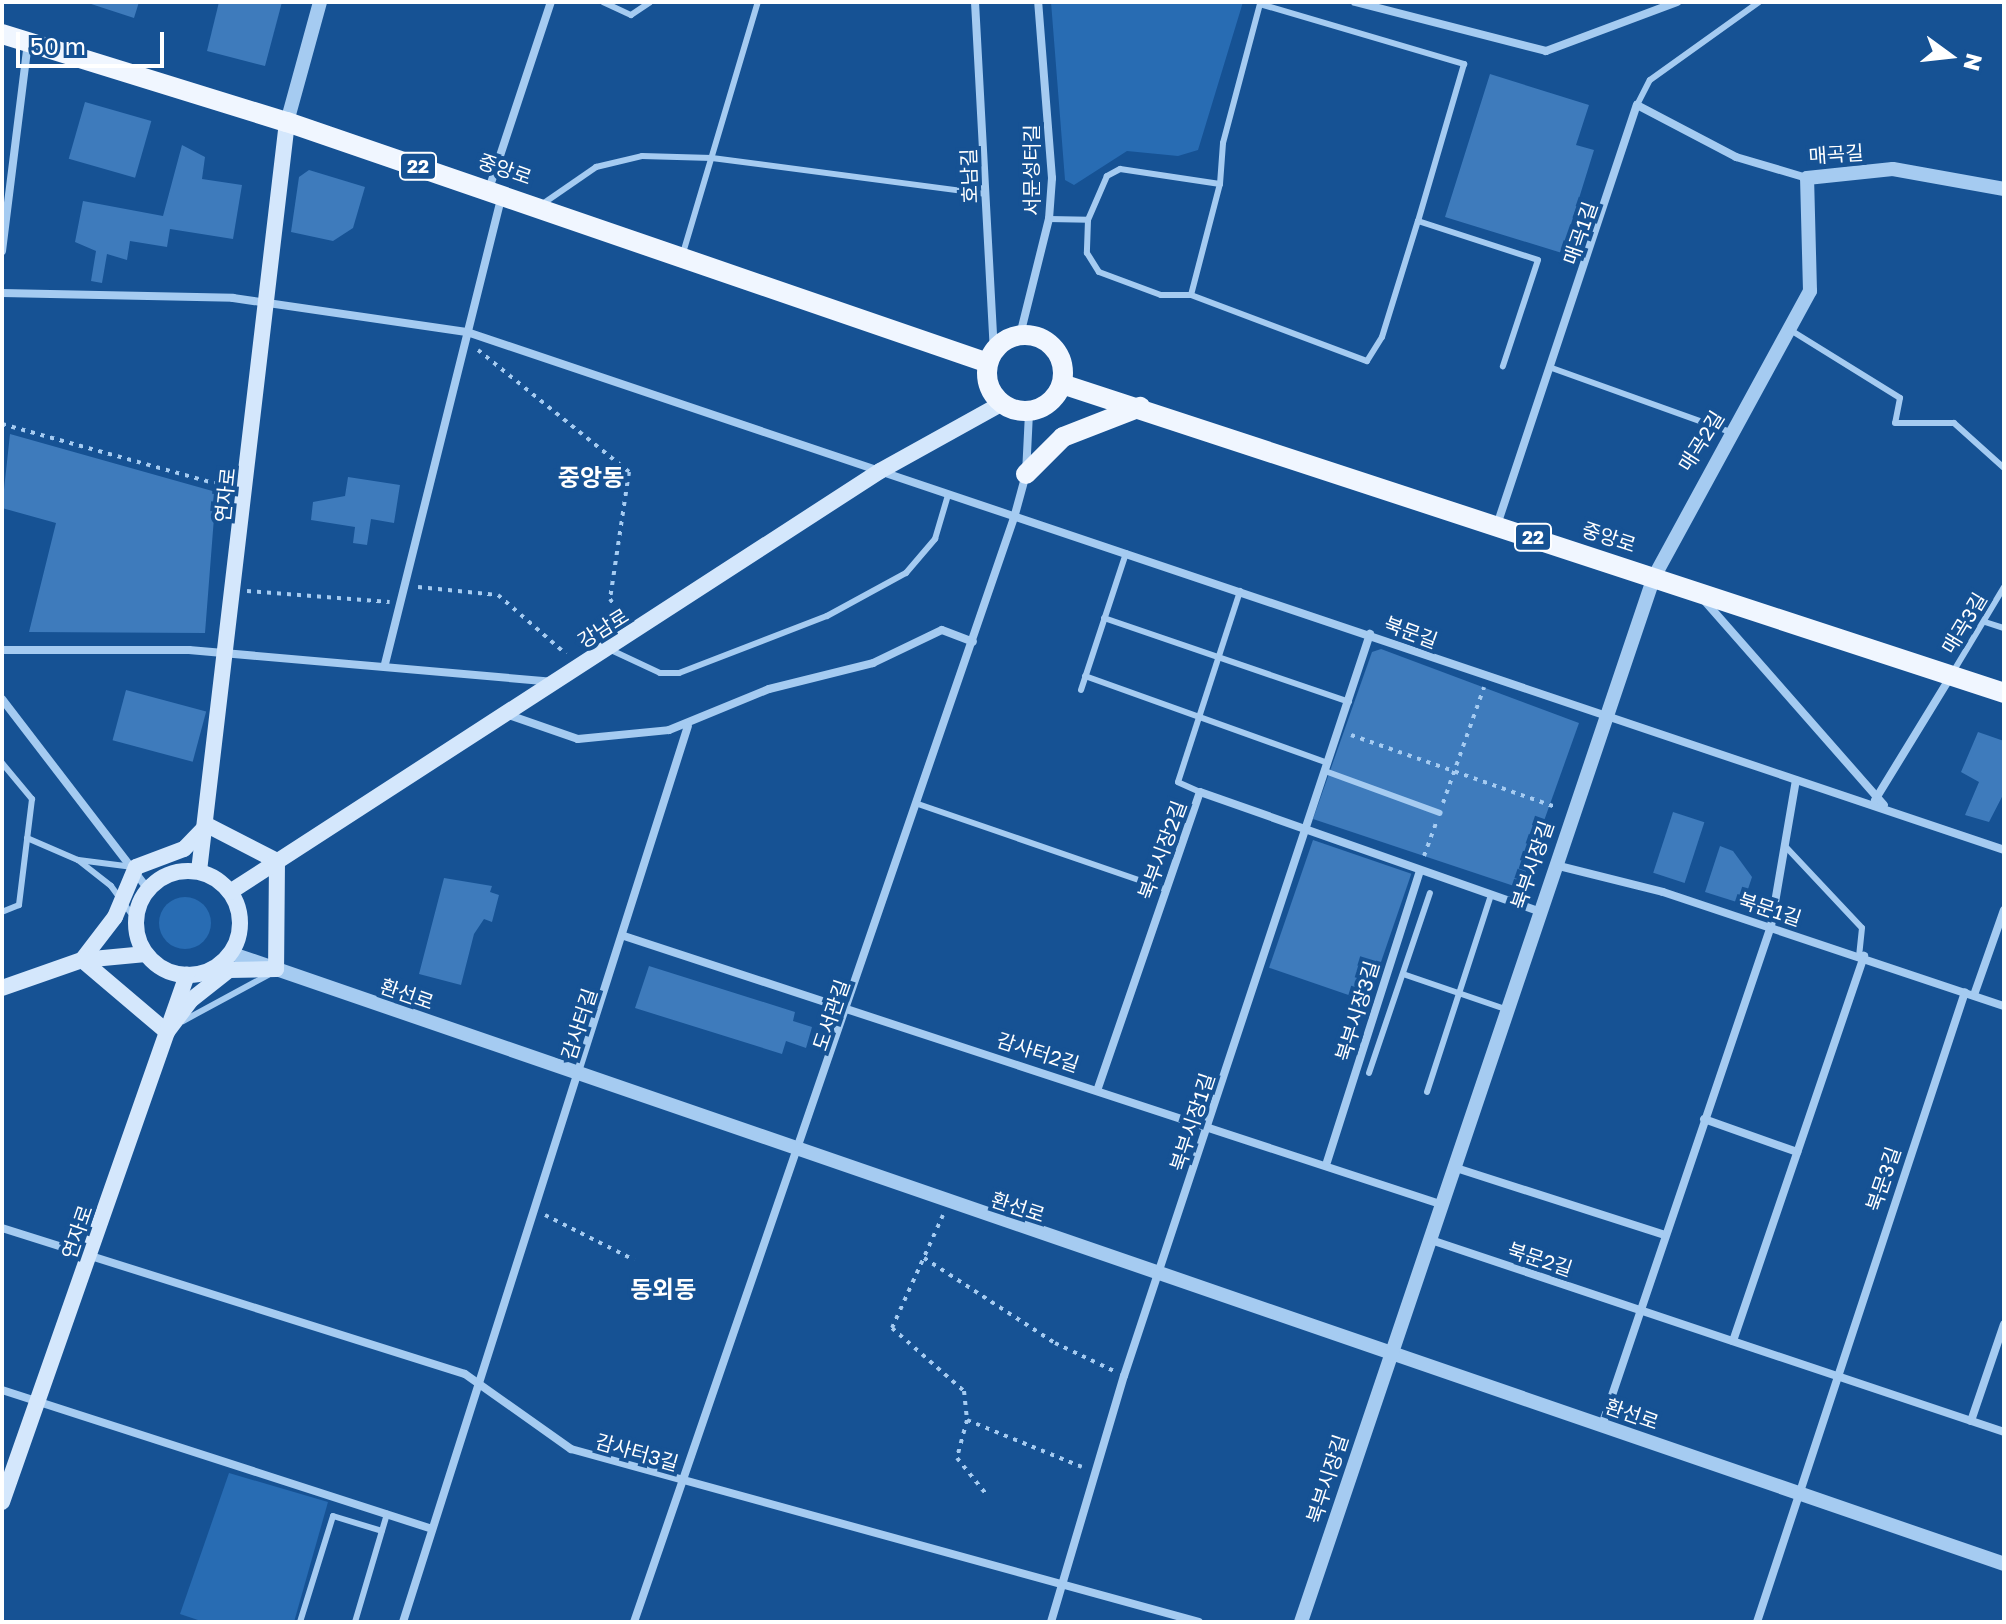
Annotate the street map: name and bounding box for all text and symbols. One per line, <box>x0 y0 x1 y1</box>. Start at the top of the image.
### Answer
scale bar <box>20 16 168 66</box>
north arrow <box>1910 16 1990 96</box>
text: 50 m <box>30 31 86 60</box>
text: N <box>1958 51 1989 74</box>
street label: 서문성터길 <box>1019 124 1043 216</box>
street label: 매곡길 <box>1808 140 1864 168</box>
street label: 호남길 <box>956 148 982 204</box>
street label: 중앙로 <box>475 149 535 189</box>
road number: 22 <box>398 152 438 180</box>
street label: 매곡1길 <box>1558 198 1602 268</box>
street label: 매곡2길 <box>1673 406 1729 476</box>
district label: 중앙동 <box>558 463 624 491</box>
street label: 연자로 <box>210 466 240 524</box>
street label: 중앙로 <box>1579 517 1639 557</box>
road number: 22 <box>1513 523 1553 551</box>
street label: 매곡3길 <box>1936 588 1992 658</box>
street label: 강남로 <box>573 603 633 653</box>
street label: 북문길 <box>1381 611 1441 653</box>
street label: 북부시장2길 <box>1133 797 1191 903</box>
street label: 북부시장길 <box>1506 818 1558 912</box>
street label: 북문1길 <box>1735 888 1805 930</box>
street label: 북부시장3길 <box>1330 958 1384 1064</box>
street label: 환선로 <box>377 974 437 1014</box>
street label: 도서관길 <box>808 976 854 1054</box>
street label: 감사터길 <box>556 985 602 1063</box>
street label: 감사터2길 <box>994 1027 1082 1077</box>
street label: 북부시장1길 <box>1165 1070 1219 1174</box>
street label: 북문3길 <box>1861 1143 1905 1215</box>
street label: 환선로 <box>988 1187 1048 1227</box>
street label: 연자로 <box>57 1202 97 1262</box>
street label: 북문2길 <box>1505 1237 1575 1281</box>
district label: 동외동 <box>630 1275 696 1303</box>
street label: 환선로 <box>1602 1394 1662 1434</box>
street label: 감사터3길 <box>593 1429 681 1475</box>
street label: 북부시장길 <box>1301 1432 1353 1526</box>

